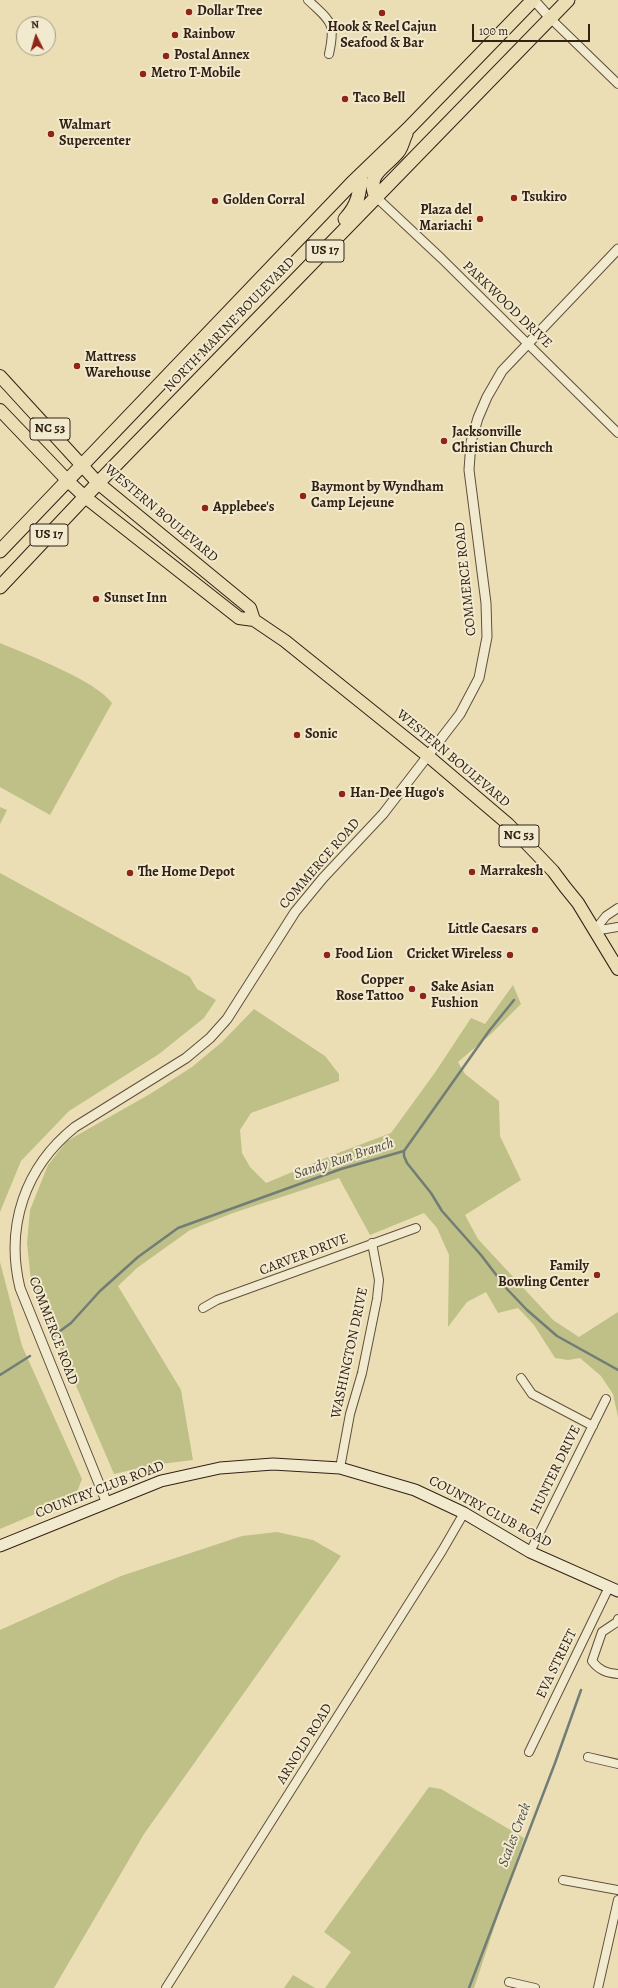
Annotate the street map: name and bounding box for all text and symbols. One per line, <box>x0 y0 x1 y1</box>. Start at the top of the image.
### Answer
place label: Dollar Tree <box>197 4 263 20</box>
marker: Dollar Tree <box>184 7 194 17</box>
marker: Hook & Reel Cajun Seafood & Bar <box>377 8 387 18</box>
north arrow <box>16 16 56 56</box>
scale bar <box>474 16 592 42</box>
text: N <box>30 17 40 32</box>
place label: Hook & Reel Cajun Seafood & Bar <box>327 20 437 52</box>
text: 100 m <box>479 23 508 39</box>
place label: Rainbow <box>183 27 235 43</box>
marker: Rainbow <box>170 30 180 40</box>
place label: Postal Annex <box>174 48 250 64</box>
marker: Postal Annex <box>161 51 171 61</box>
place label: Metro T-Mobile <box>151 66 241 82</box>
marker: Metro T-Mobile <box>138 69 148 79</box>
place label: Taco Bell <box>353 91 405 107</box>
marker: Taco Bell <box>340 94 350 104</box>
place label: Walmart Supercenter <box>59 118 131 150</box>
marker: Walmart Supercenter <box>46 129 56 139</box>
place label: Tsukiro <box>522 190 567 206</box>
place label: Golden Corral <box>223 193 305 209</box>
marker: Tsukiro <box>509 193 519 203</box>
marker: Golden Corral <box>210 196 220 206</box>
place label: Plaza del Mariachi <box>419 203 472 236</box>
marker: Plaza del Mariachi <box>475 214 485 224</box>
road number: US 17 <box>306 240 344 262</box>
street label: NORTH MARINE BOULEVARD <box>161 254 299 396</box>
street label: PARKWOOD DRIVE <box>459 258 555 352</box>
place label: Mattress Warehouse <box>85 350 151 382</box>
marker: Mattress Warehouse <box>72 361 82 371</box>
road number: NC 53 <box>30 418 70 440</box>
place label: Jacksonville Christian Church <box>452 425 553 458</box>
marker: Jacksonville Christian Church <box>439 436 449 446</box>
street label: WESTERN BOULEVARD <box>101 462 221 566</box>
place label: Baymont by Wyndham Camp Lejeune <box>311 480 444 512</box>
marker: Baymont by Wyndham Camp Lejeune <box>298 491 308 501</box>
place label: Applebee's <box>213 500 274 516</box>
marker: Applebee's <box>200 503 210 513</box>
street label: COMMERCE ROAD <box>452 521 480 637</box>
road number: US 17 <box>30 524 68 546</box>
place label: Sunset Inn <box>104 591 167 607</box>
marker: Sunset Inn <box>91 594 101 604</box>
street label: WESTERN BOULEVARD <box>393 707 513 811</box>
place label: Sonic <box>305 727 338 743</box>
marker: Sonic <box>292 730 302 740</box>
place label: Han-Dee Hugo's <box>350 786 444 802</box>
marker: Han-Dee Hugo's <box>337 789 347 799</box>
street label: COMMERCE ROAD <box>276 815 364 913</box>
road number: NC 53 <box>499 825 539 847</box>
place label: Marrakesh <box>480 864 543 880</box>
place label: The Home Depot <box>138 865 235 881</box>
marker: Marrakesh <box>467 867 477 877</box>
marker: The Home Depot <box>125 868 135 878</box>
place label: Little Caesars <box>448 922 527 938</box>
marker: Little Caesars <box>530 925 540 935</box>
place label: Food Lion <box>335 947 393 963</box>
place label: Cricket Wireless <box>407 947 502 963</box>
marker: Food Lion <box>322 950 332 960</box>
marker: Cricket Wireless <box>505 950 515 960</box>
place label: Copper Rose Tattoo <box>336 973 404 1006</box>
place label: Sake Asian Fushion <box>431 980 494 1012</box>
marker: Copper Rose Tattoo <box>407 984 417 994</box>
marker: Sake Asian Fushion <box>418 991 428 1001</box>
water label: Sandy Run Branch <box>292 1134 396 1184</box>
street label: CARVER DRIVE <box>257 1230 351 1280</box>
place label: Family Bowling Center <box>498 1259 589 1292</box>
marker: Family Bowling Center <box>592 1270 602 1280</box>
street label: COMMERCE ROAD <box>25 1275 81 1387</box>
street label: WASHINGTON DRIVE <box>328 1286 372 1420</box>
street label: HUNTER DRIVE <box>527 1423 585 1517</box>
street label: COUNTRY CLUB ROAD <box>33 1458 167 1522</box>
street label: COUNTRY CLUB ROAD <box>426 1473 554 1551</box>
street label: EVA STREET <box>533 1627 581 1701</box>
street label: ARNOLD ROAD <box>274 1701 336 1787</box>
water label: Scales Creek <box>495 1800 535 1870</box>

